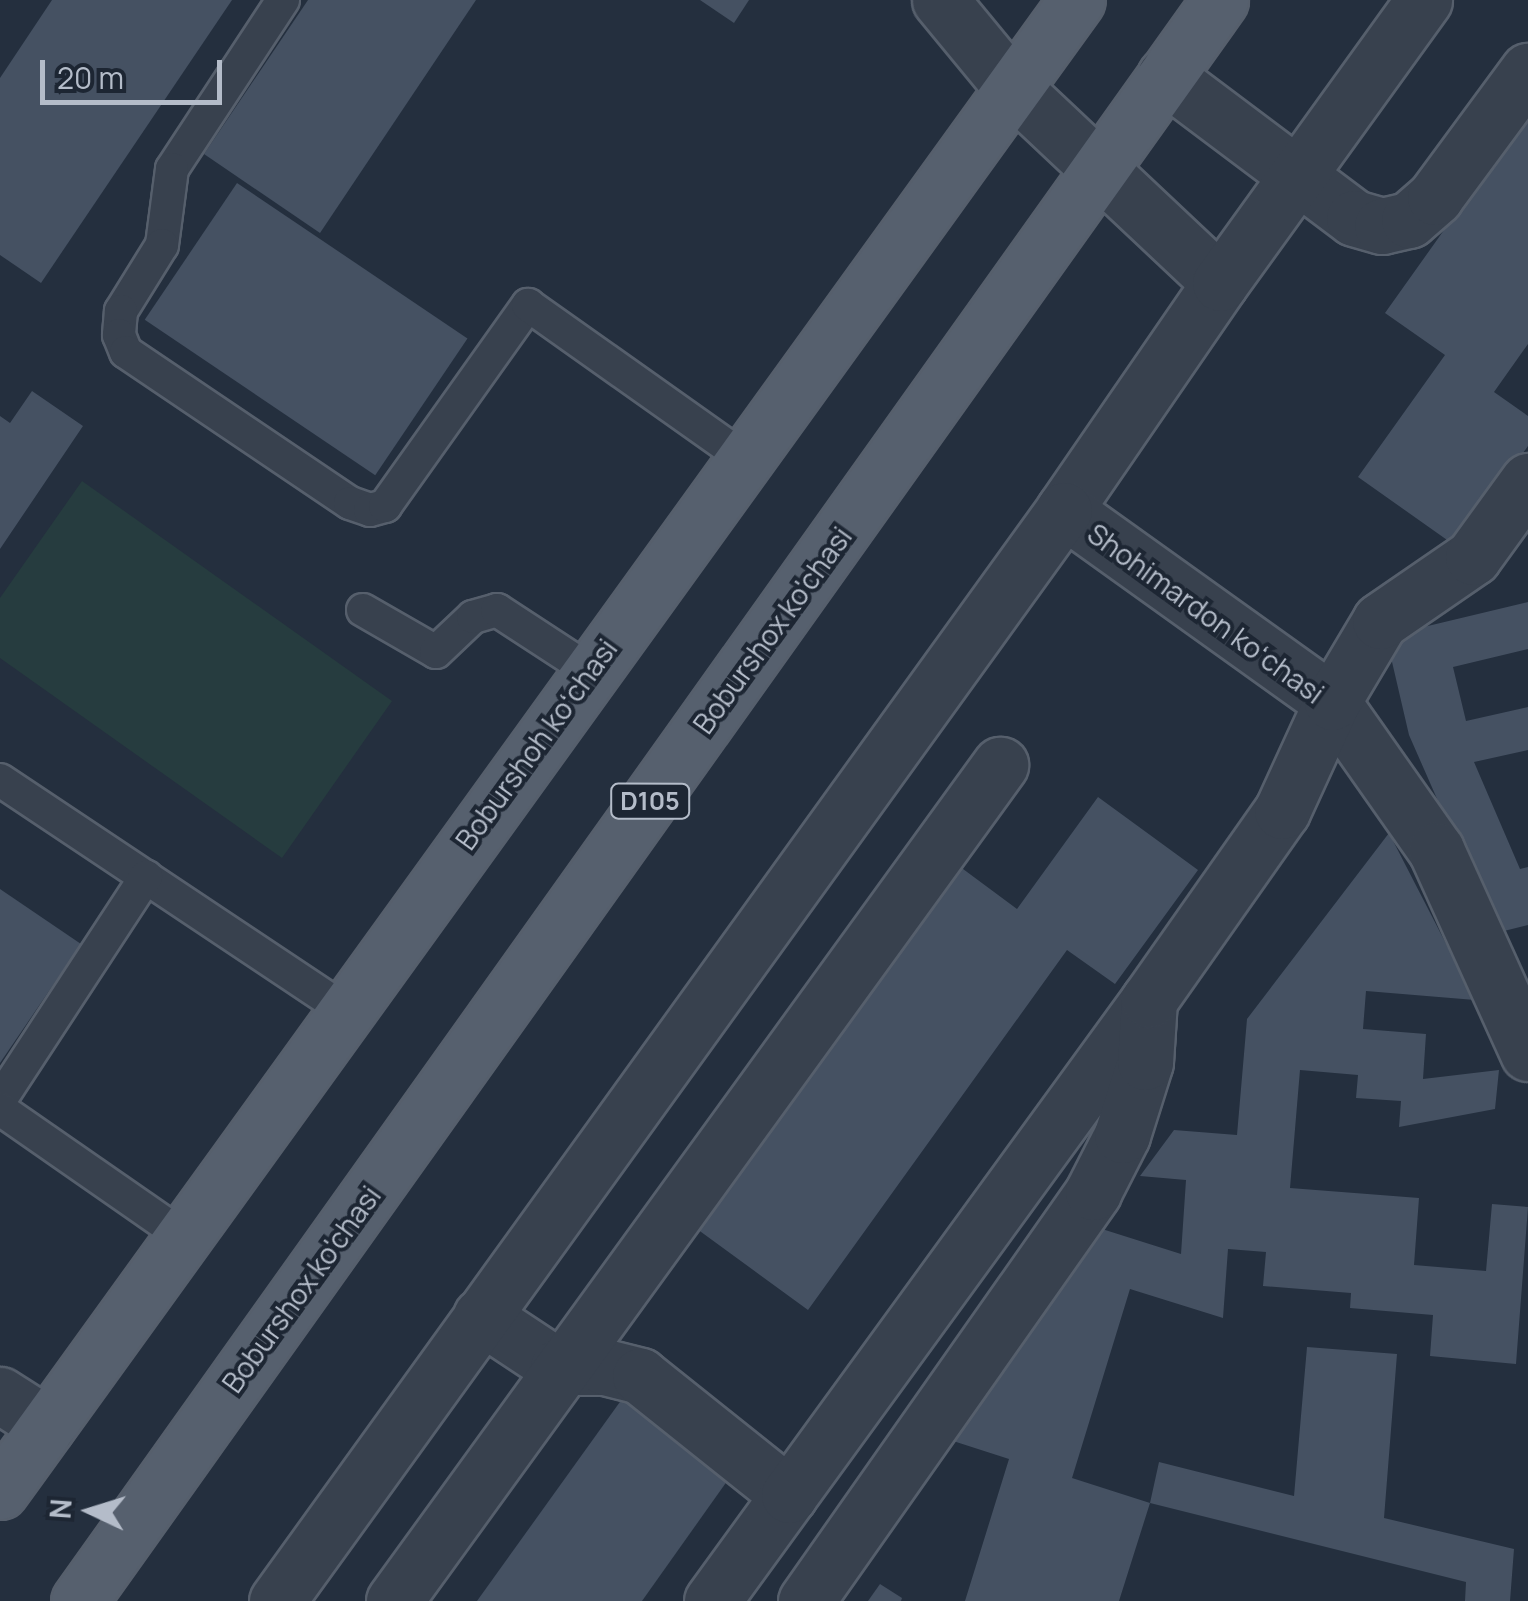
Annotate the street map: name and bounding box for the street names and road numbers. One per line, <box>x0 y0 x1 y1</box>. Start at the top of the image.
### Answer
street label: Shohimardon koʻchasi <box>1081 516 1331 710</box>
street label: Boburshox ko'chasi <box>686 520 858 740</box>
street label: Boburshoh koʻchasi <box>448 632 624 856</box>
road number: D105 <box>610 781 690 821</box>
street label: Boburshox ko'chasi <box>215 1179 387 1399</box>

